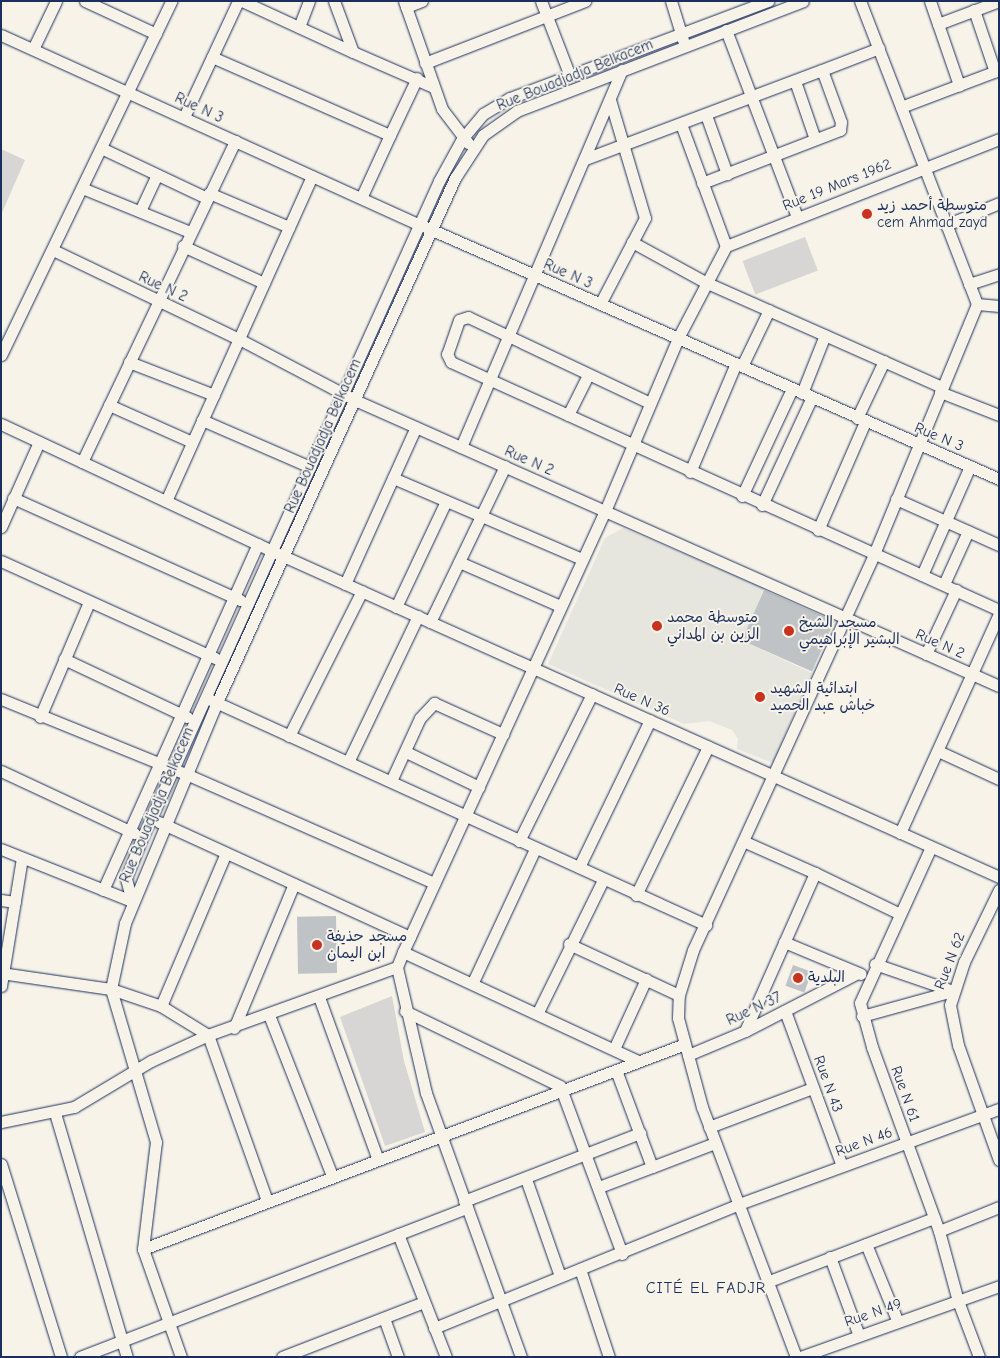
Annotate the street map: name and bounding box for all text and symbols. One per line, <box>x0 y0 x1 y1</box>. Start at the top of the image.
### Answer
street label: Rue Bouadjadja Belkacem <box>494 35 656 115</box>
street label: Rue N 3 <box>172 89 226 127</box>
street label: Rue 19 Mars 1962 <box>780 155 894 215</box>
place label: متوسطة أحمد زيد cem Ahmad zayd <box>877 196 987 231</box>
marker: متوسطة أحمد زيد cem Ahmad zayd <box>861 208 873 220</box>
street label: Rue N 3 <box>541 255 595 293</box>
street label: Rue N 2 <box>136 268 190 306</box>
street label: Rue Bouadjadja Belkacem <box>281 356 365 516</box>
street label: Rue N 3 <box>912 419 966 455</box>
street label: Rue N 2 <box>502 442 556 480</box>
place label: متوسطة محمد الزين بن المداني <box>667 608 759 643</box>
place label: مسجد الشيخ البشير الإبراهيمي <box>799 613 900 648</box>
marker: متوسطة محمد الزين بن المداني <box>651 620 663 632</box>
marker: مسجد الشيخ البشير الإبراهيمي <box>783 625 795 637</box>
street label: Rue N 2 <box>913 625 967 663</box>
place label: ابتدائية الشهيد خباش عبد الحميد <box>770 679 875 714</box>
street label: Rue N 36 <box>611 680 673 720</box>
marker: ابتدائية الشهيد خباش عبد الحميد <box>754 691 766 703</box>
street label: Rue Bouadjadja Belkacem <box>116 725 198 885</box>
place label: مسجد حذيفة ابن اليمان <box>327 927 407 962</box>
street label: Rue N 62 <box>931 930 969 992</box>
marker: مسجد حذيفة ابن اليمان <box>311 939 323 951</box>
place label: البلدية <box>808 969 845 987</box>
marker: البلدية <box>792 972 804 984</box>
street label: Rue N 37 <box>724 988 784 1030</box>
street label: Rue N 43 <box>809 1053 847 1115</box>
street label: Rue N 61 <box>887 1064 923 1124</box>
street label: Rue N 46 <box>833 1123 895 1161</box>
district label: CITÉ EL FADJR <box>644 1278 768 1298</box>
street label: Rue N 49 <box>842 1295 904 1331</box>

